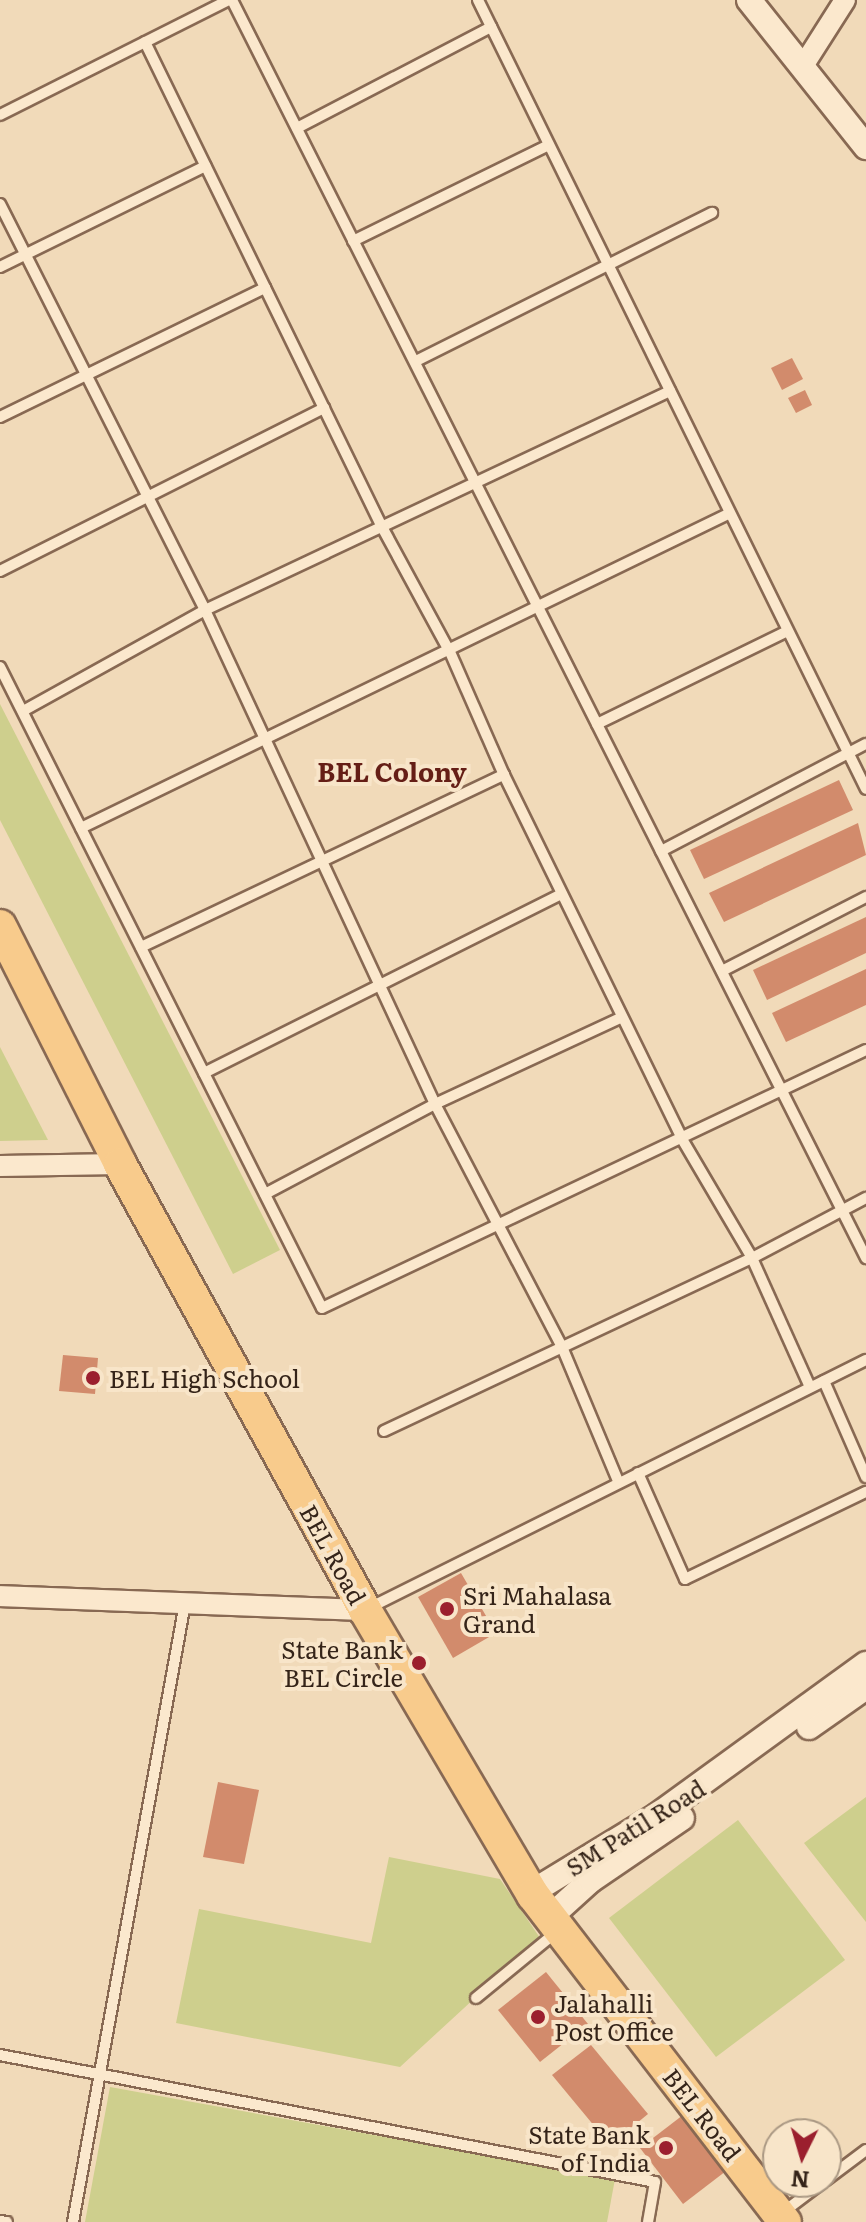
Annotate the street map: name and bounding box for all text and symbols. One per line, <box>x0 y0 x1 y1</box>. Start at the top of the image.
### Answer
district label: BEL Colony <box>317 755 467 787</box>
place label: BEL High School <box>109 1364 300 1392</box>
marker: BEL High School <box>84 1369 102 1387</box>
street label: BEL Road <box>295 1499 373 1609</box>
place label: Sri Mahalasa Grand <box>463 1581 611 1637</box>
marker: Sri Mahalasa Grand <box>438 1600 456 1618</box>
place label: State Bank BEL Circle <box>281 1635 403 1691</box>
marker: State Bank BEL Circle <box>410 1654 428 1672</box>
street label: SM Patil Road <box>560 1773 710 1881</box>
place label: Jalahalli Post Office <box>554 1989 674 2045</box>
marker: Jalahalli Post Office <box>529 2008 547 2026</box>
street label: BEL Road <box>658 2062 748 2166</box>
north arrow <box>762 2118 842 2198</box>
place label: State Bank of India <box>528 2120 650 2176</box>
marker: State Bank of India <box>657 2139 675 2157</box>
text: N <box>789 2163 811 2198</box>

